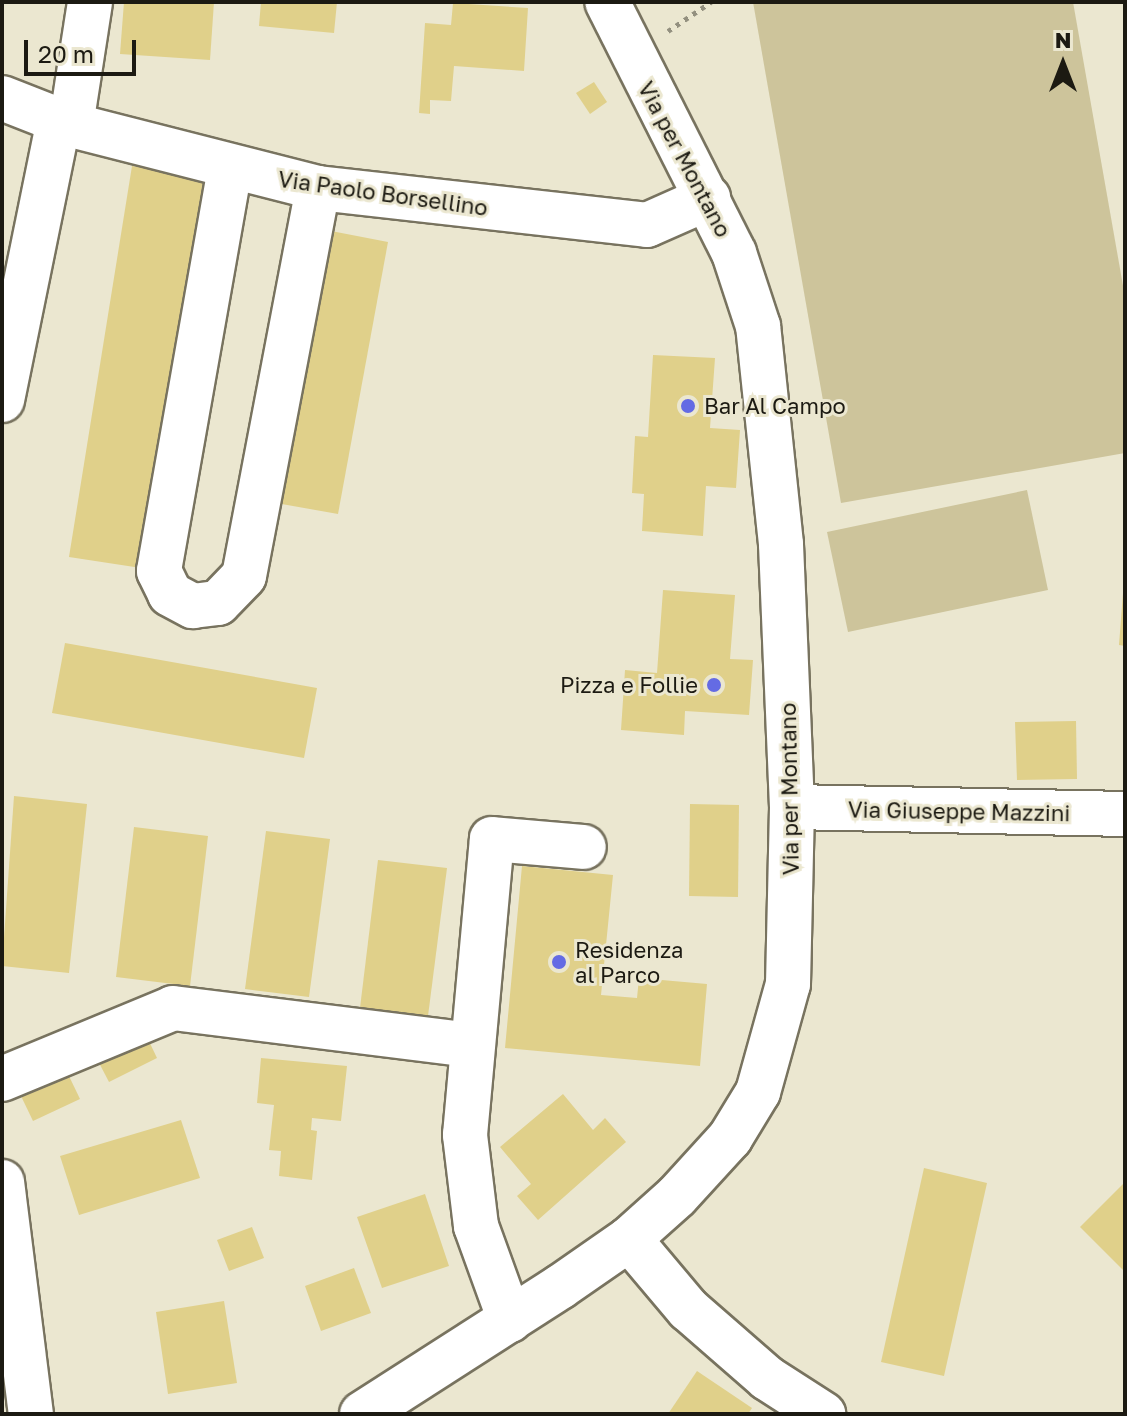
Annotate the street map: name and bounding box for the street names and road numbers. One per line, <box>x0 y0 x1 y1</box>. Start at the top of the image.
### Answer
street label: Via per Montano <box>633 77 737 241</box>
street label: Via Paolo Borsellino <box>276 165 490 221</box>
street label: Via per Montano <box>774 703 804 875</box>
street label: Via Giuseppe Mazzini <box>848 796 1070 826</box>

